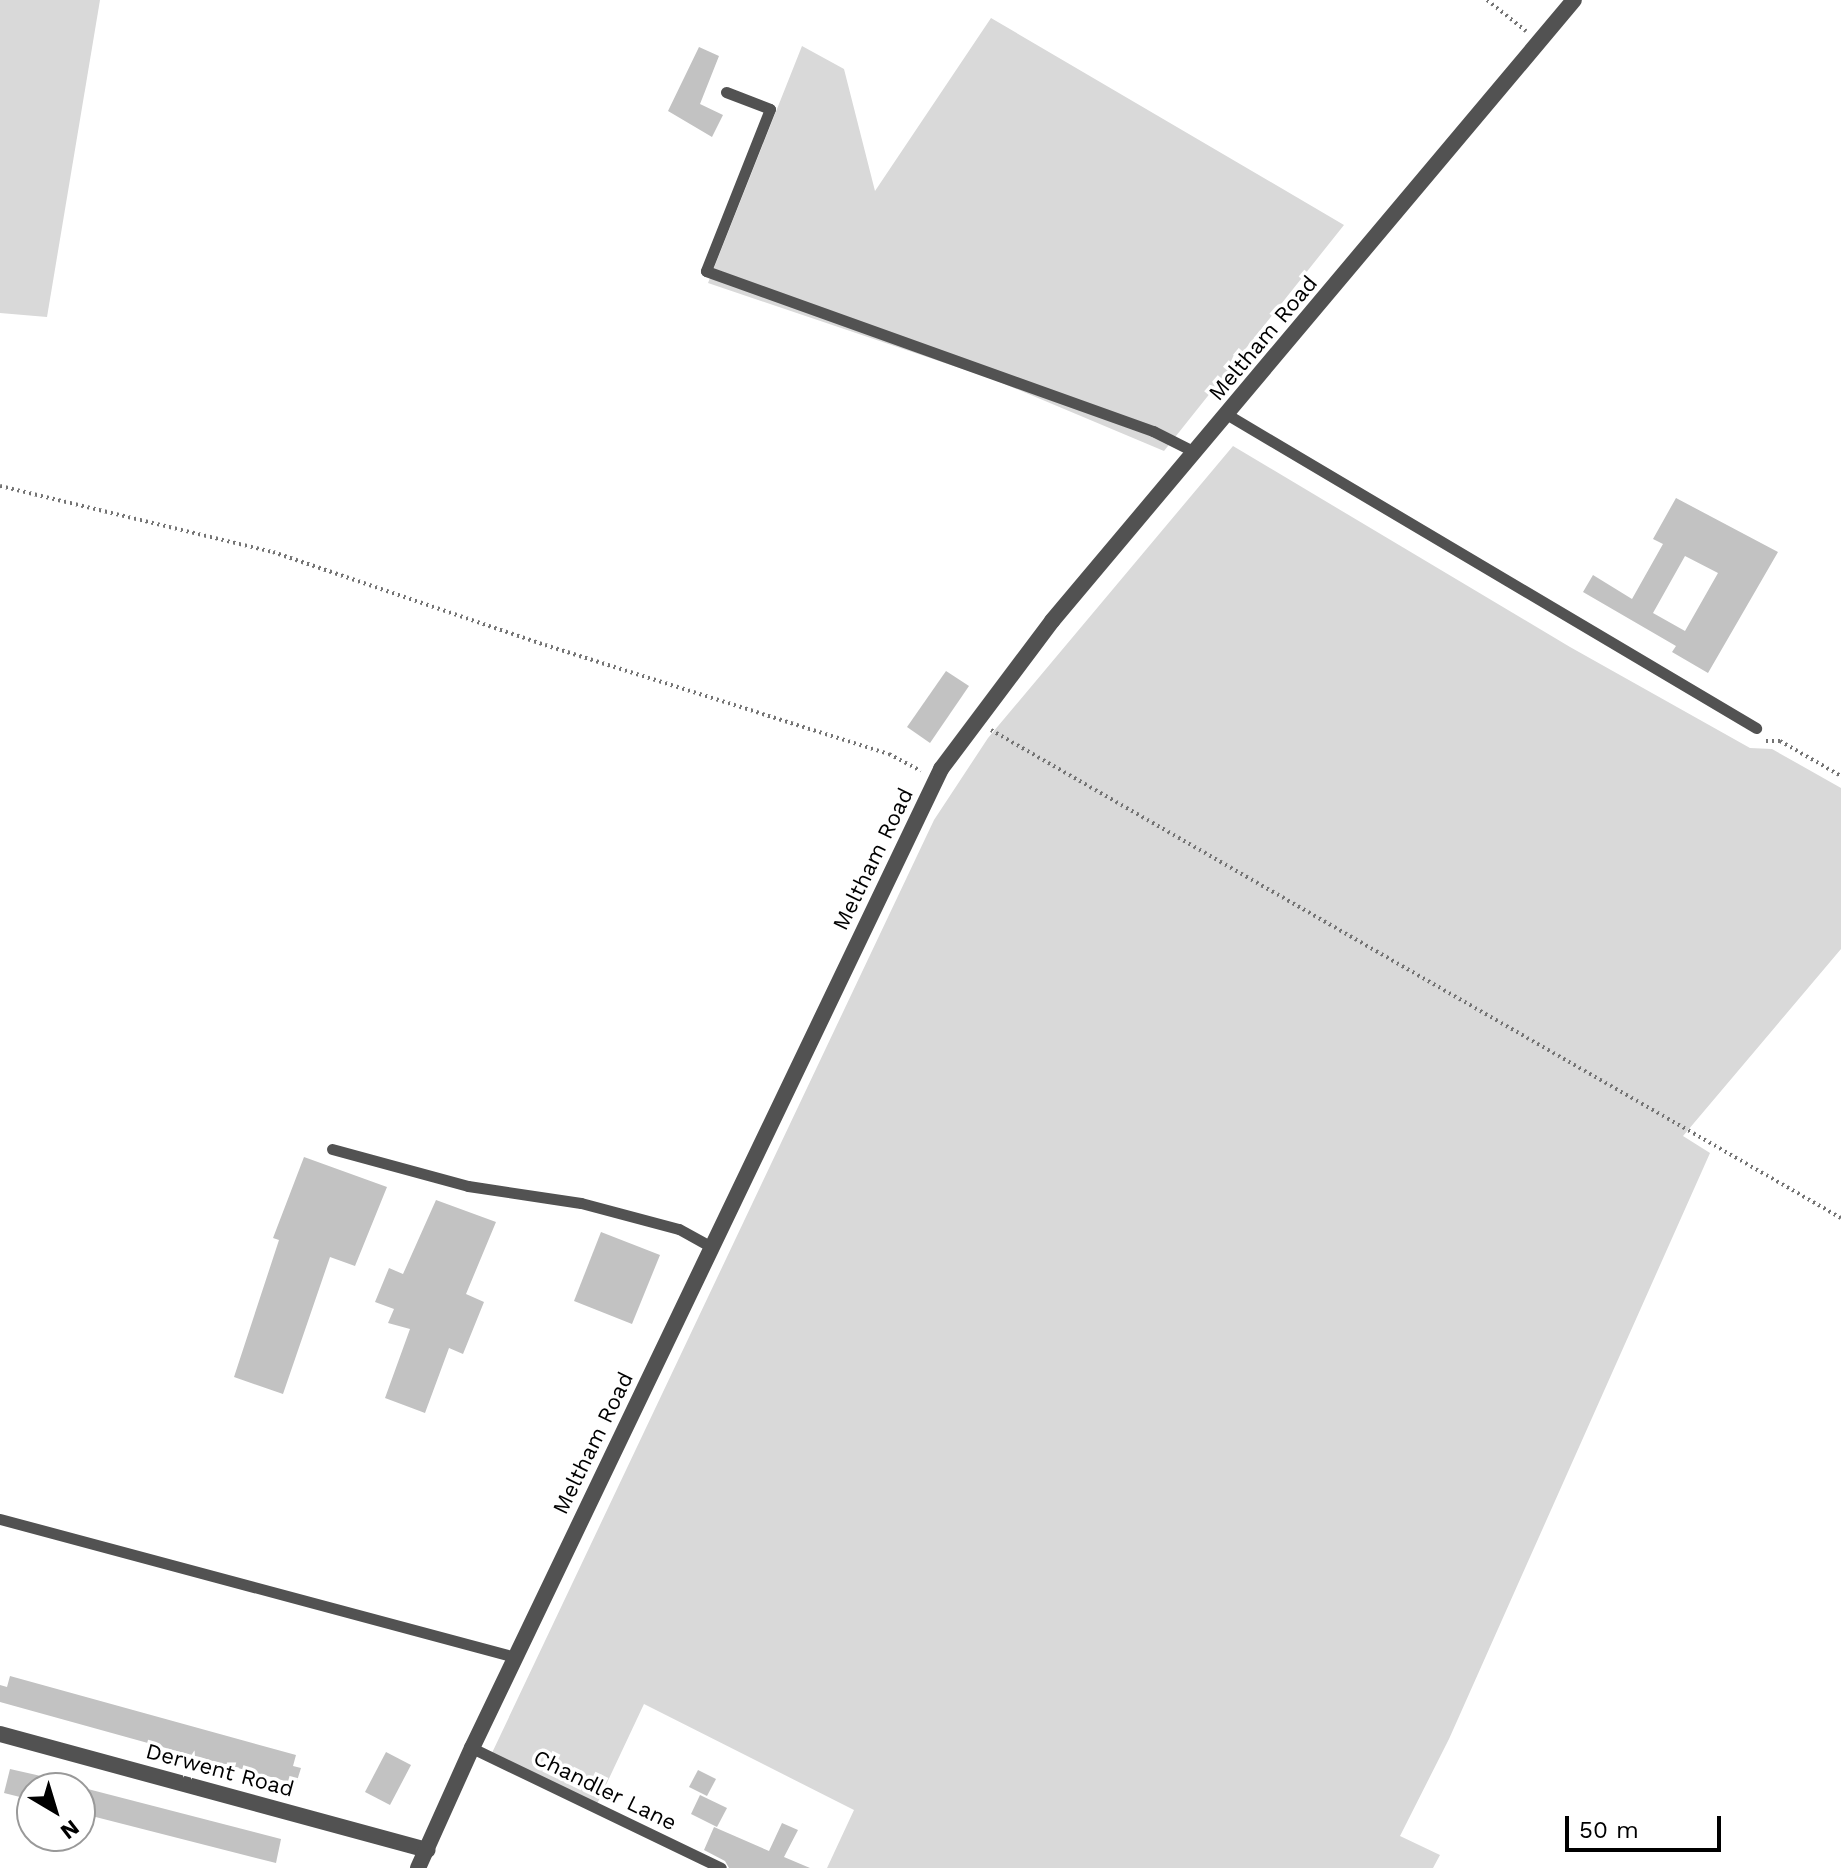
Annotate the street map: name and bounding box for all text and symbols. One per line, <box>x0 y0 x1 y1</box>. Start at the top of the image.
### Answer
street label: Meltham Road <box>1203 270 1323 406</box>
street label: Meltham Road <box>827 784 919 934</box>
street label: Meltham Road <box>547 1368 639 1518</box>
street label: Derwent Road <box>143 1738 297 1802</box>
street label: Chandler Lane <box>529 1744 681 1836</box>
north arrow <box>16 1772 96 1852</box>
scale bar <box>1569 1800 1725 1850</box>
text: N <box>56 1815 84 1845</box>
text: 50 m <box>1579 1816 1639 1844</box>

